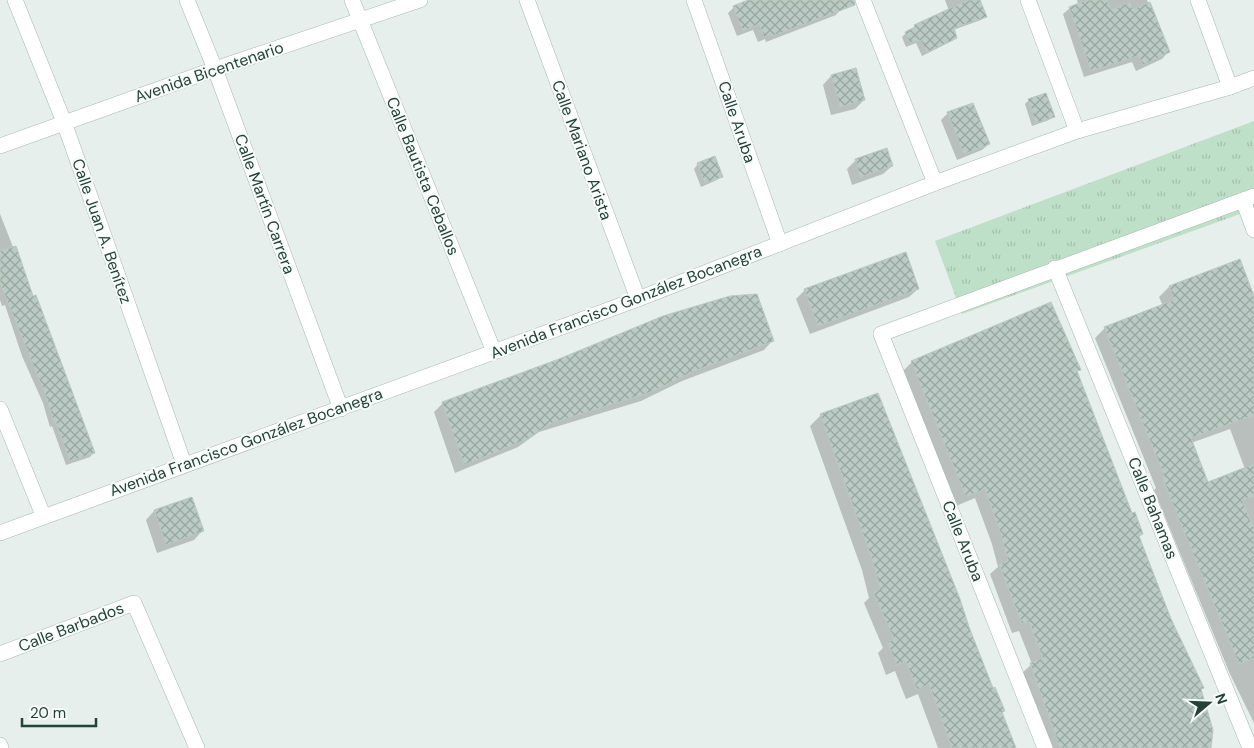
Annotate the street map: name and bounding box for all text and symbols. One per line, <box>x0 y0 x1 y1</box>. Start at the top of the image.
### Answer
street label: Avenida Bicentenario <box>132 37 286 107</box>
street label: Calle Mariano Arista <box>547 77 617 223</box>
street label: Calle Aruba <box>713 78 761 166</box>
street label: Calle Bautista Ceballos <box>382 94 464 258</box>
street label: Calle Martín Carrera <box>230 131 300 277</box>
street label: Calle Juan A. Benítez <box>67 156 137 306</box>
street label: Avenida Francisco González Bocanegra <box>487 240 765 364</box>
street label: Avenida Francisco González Bocanegra <box>107 383 385 501</box>
street label: Calle Bahamas <box>1123 454 1183 562</box>
street label: Calle Aruba <box>937 498 989 584</box>
street label: Calle Barbados <box>15 597 127 657</box>
north arrow <box>1184 678 1234 728</box>
text: N <box>1211 691 1231 707</box>
scale bar <box>22 696 96 728</box>
text: 20 m <box>30 703 66 723</box>

